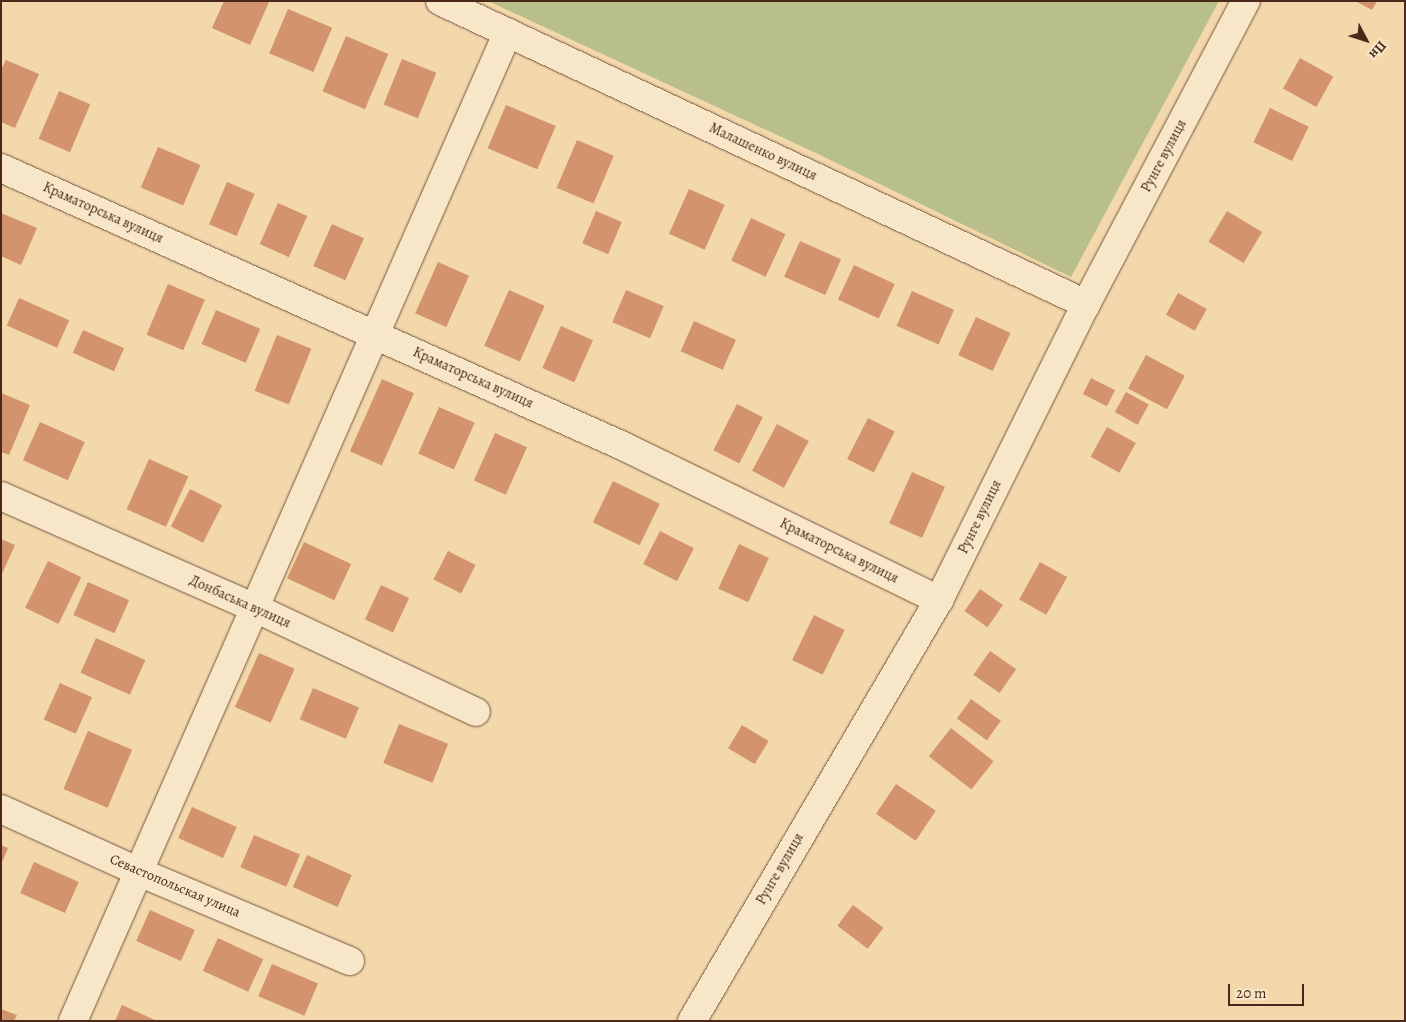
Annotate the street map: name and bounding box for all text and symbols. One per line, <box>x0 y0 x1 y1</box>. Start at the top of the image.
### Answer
north arrow <box>1341 15 1391 65</box>
text: Пн <box>1365 37 1391 63</box>
street label: Рунге вулиця <box>1138 117 1190 195</box>
street label: Малашенко вулиця <box>706 120 820 184</box>
street label: Краматорська вулиця <box>40 179 166 247</box>
street label: Краматорська вулиця <box>410 344 536 412</box>
street label: Рунге вулиця <box>955 477 1005 557</box>
street label: Краматорська вулиця <box>777 515 901 587</box>
street label: Донбаська вулиця <box>187 572 293 632</box>
street label: Рунге вулиця <box>753 830 807 908</box>
street label: Севастопольская улица <box>107 851 243 921</box>
scale bar <box>1231 974 1307 1006</box>
text: 20 m <box>1236 983 1267 1003</box>

